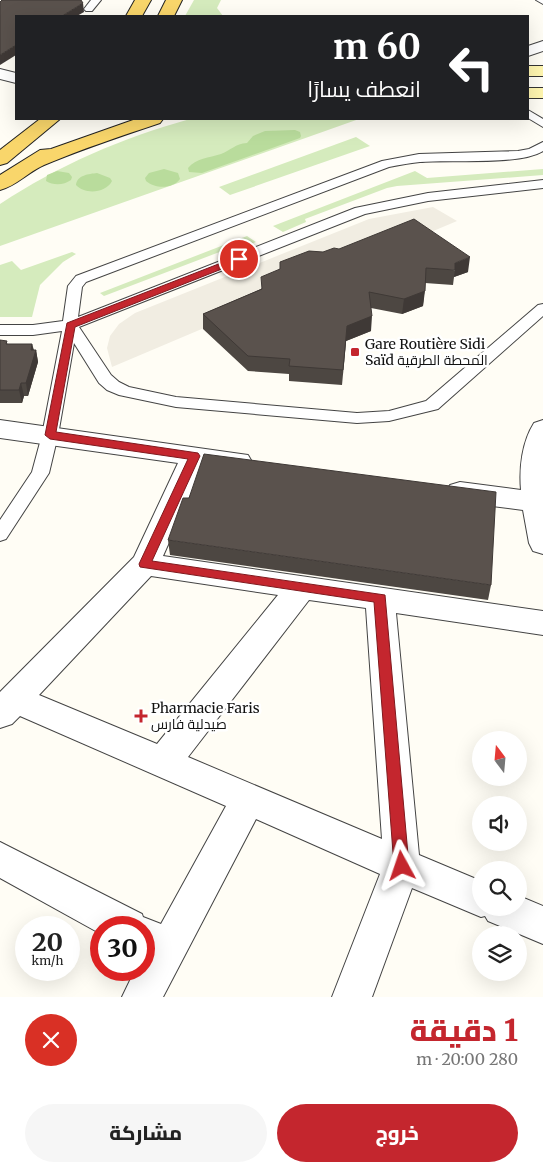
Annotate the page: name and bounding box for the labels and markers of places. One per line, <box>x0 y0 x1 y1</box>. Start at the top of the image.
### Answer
pin <box>218 238 260 280</box>
place label: Gare Routière Sidi Saïd المحطة الطرقية <box>365 335 488 369</box>
marker: Gare Routière Sidi Saïd المحطة الطرقية <box>349 346 361 358</box>
place label: Pharmacie Faris صيدلية فارس <box>151 699 260 733</box>
marker: Pharmacie Faris صيدلية فارس <box>135 710 147 722</box>

